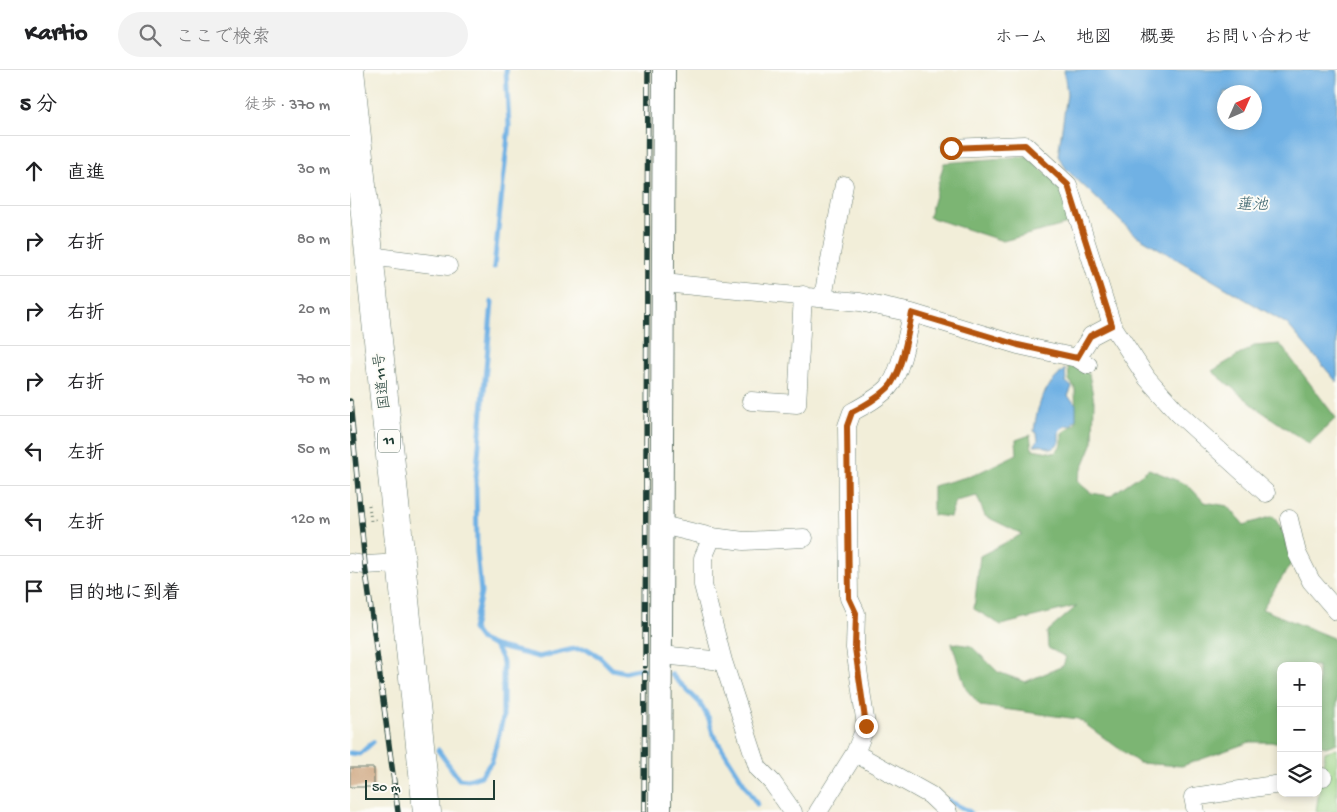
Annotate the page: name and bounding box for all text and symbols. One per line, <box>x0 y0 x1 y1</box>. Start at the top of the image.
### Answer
search box <box>118 12 468 57</box>
text: Kartio <box>25 20 88 49</box>
icon: search <box>136 21 164 49</box>
text: ここで検索 <box>176 27 271 50</box>
text: ホーム <box>995 28 1048 49</box>
text: 地図 <box>1076 28 1112 49</box>
text: 概要 <box>1140 28 1176 49</box>
text: お問い合わせ <box>1204 28 1312 49</box>
north arrow <box>1217 85 1262 130</box>
text: 5 分 <box>20 94 57 119</box>
text: 徒歩 · 370 m <box>245 97 330 116</box>
route start <box>940 137 963 160</box>
icon: ahead <box>20 157 48 185</box>
text: 30 m <box>297 161 330 180</box>
text: 直進 <box>67 163 105 186</box>
water label: 蓮池 <box>1236 196 1269 216</box>
icon: right <box>20 227 48 255</box>
text: 80 m <box>297 231 330 250</box>
text: 右折 <box>67 233 105 256</box>
icon: right <box>20 297 48 325</box>
text: 20 m <box>298 301 330 320</box>
text: 右折 <box>67 303 105 326</box>
street label: 国道11号 <box>371 352 395 410</box>
icon: right <box>20 367 48 395</box>
text: 70 m <box>297 371 330 390</box>
text: 右折 <box>67 373 105 396</box>
road number: 11 <box>378 430 400 452</box>
icon: left <box>20 437 48 465</box>
text: 50 m <box>297 441 330 460</box>
text: 左折 <box>67 443 105 466</box>
icon: left <box>20 507 48 535</box>
text: 120 m <box>291 511 330 530</box>
text: 左折 <box>67 513 105 536</box>
icon: arrive <box>20 577 48 605</box>
text: 目的地に到着 <box>67 583 181 606</box>
map controls <box>1277 662 1322 797</box>
button: + <box>1277 662 1322 707</box>
button: − <box>1277 707 1322 752</box>
route end <box>855 715 878 738</box>
button: layers <box>1277 752 1322 797</box>
scale bar <box>365 777 495 800</box>
text: 50 m <box>372 780 401 797</box>

